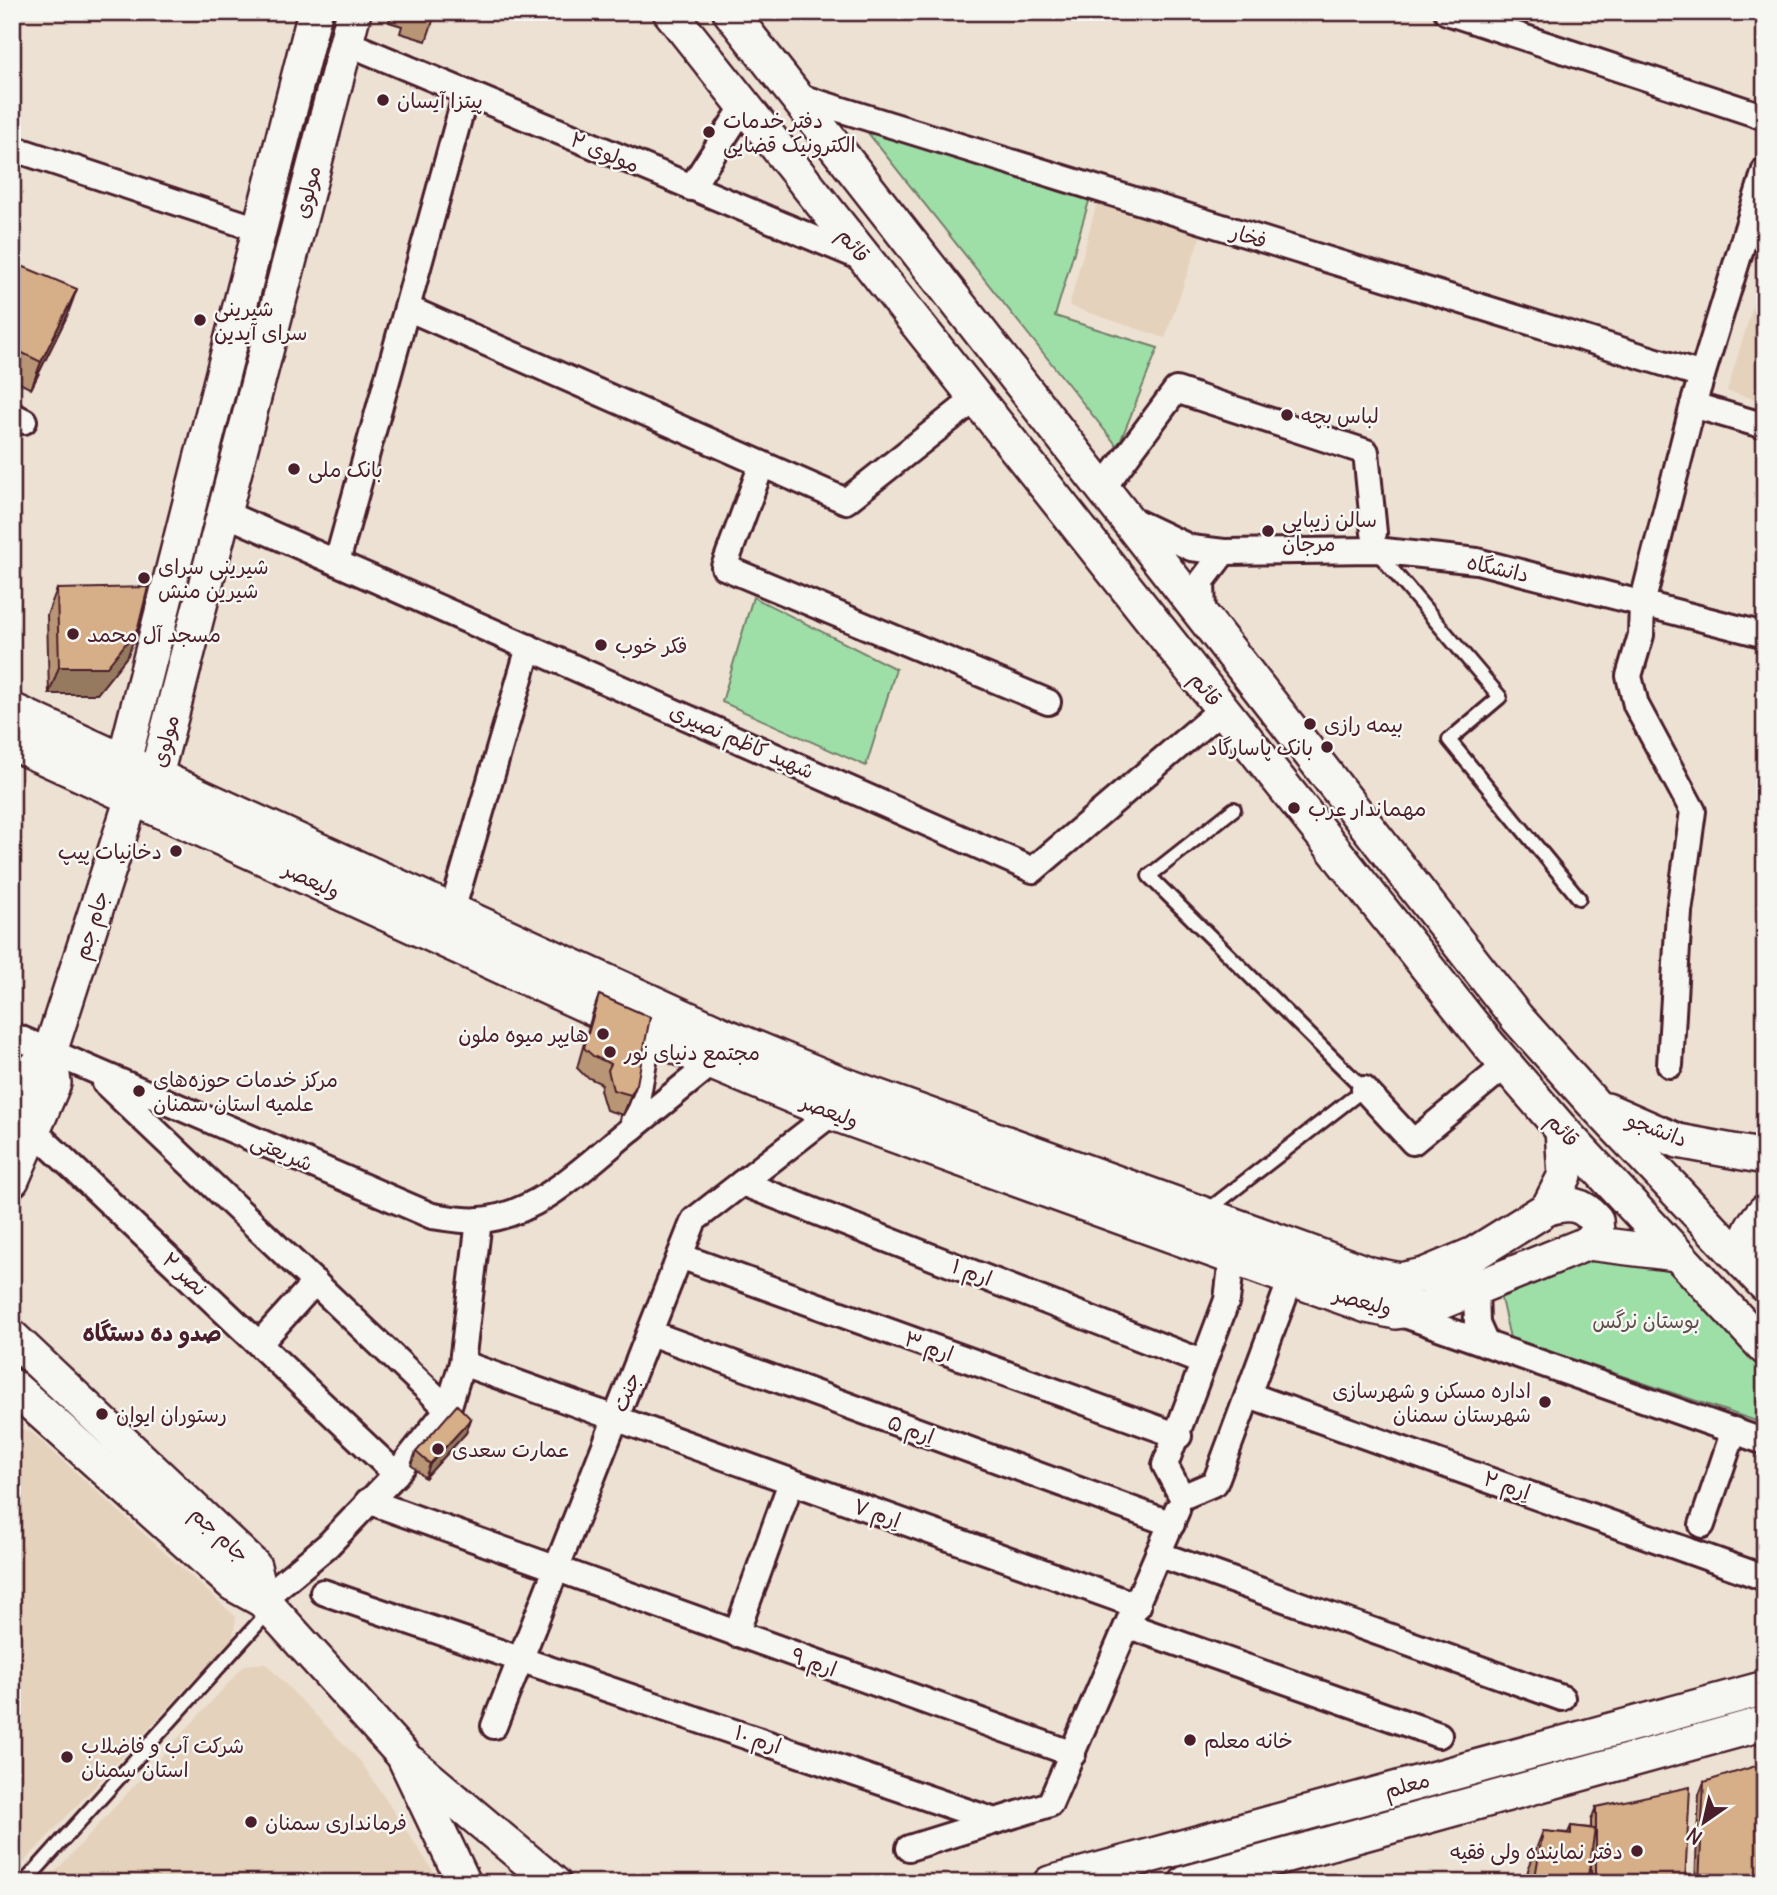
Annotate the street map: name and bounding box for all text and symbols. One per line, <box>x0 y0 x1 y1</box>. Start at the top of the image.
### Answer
place label: پیتزا آیسان <box>397 87 483 114</box>
marker: پیتزا آیسان <box>375 92 391 108</box>
place label: دفتر خدمات الکترونیک قضایی <box>723 107 856 159</box>
marker: دفتر خدمات الکترونیک قضایی <box>701 124 717 140</box>
street label: مولوی ۲ <box>566 125 644 179</box>
street label: مولوی <box>287 163 327 221</box>
street label: فخار <box>1226 217 1270 254</box>
street label: قائم <box>830 222 876 270</box>
place label: شیرینی سرای آیدین <box>214 295 308 346</box>
marker: شیرینی سرای آیدین <box>192 312 208 328</box>
place label: لباس بچه <box>1301 402 1379 429</box>
marker: لباس بچه <box>1279 407 1295 423</box>
place label: بانک ملی <box>308 456 383 484</box>
marker: بانک ملی <box>286 461 302 477</box>
place label: سالن زیبایی مرجان <box>1282 506 1377 557</box>
marker: سالن زیبایی مرجان <box>1260 523 1276 539</box>
street label: دانشگاه <box>1464 548 1532 588</box>
place label: شیرینی سرای شیرین منش <box>158 553 269 604</box>
marker: شیرینی سرای شیرین منش <box>136 570 152 586</box>
place label: مسجد آل محمد <box>87 621 221 648</box>
marker: مسجد آل محمد <box>65 626 81 642</box>
place label: فکر خوب <box>615 632 687 659</box>
marker: فکر خوب <box>593 637 609 653</box>
street label: قائم <box>1182 666 1228 714</box>
street label: شهید کاظم نصیری <box>664 697 818 788</box>
place label: بیمه رازی <box>1324 711 1403 738</box>
street label: مولوی <box>145 712 185 770</box>
marker: بیمه رازی <box>1302 716 1318 732</box>
place label: بانک پاسارگاد <box>1208 734 1313 761</box>
marker: بانک پاسارگاد <box>1319 739 1335 755</box>
place label: مهماندار عرب <box>1308 795 1426 822</box>
marker: مهماندار عرب <box>1286 800 1302 816</box>
place label: دخانیات پیپ <box>58 838 162 865</box>
marker: دخانیات پیپ <box>168 843 184 859</box>
street label: ولیعصر <box>278 854 345 905</box>
street label: جام جم <box>67 887 118 964</box>
place label: هایپر میوه ملون <box>458 1021 589 1049</box>
marker: هایپر میوه ملون <box>595 1026 611 1042</box>
place label: مجتمع دنیای نور <box>623 1039 760 1068</box>
marker: مجتمع دنیای نور <box>602 1044 618 1060</box>
place label: مرکز خدمات حوزه‌های علمیه استان سمنان <box>153 1066 338 1117</box>
marker: مرکز خدمات حوزه‌های علمیه استان سمنان <box>131 1083 147 1099</box>
street label: ولیعصر <box>796 1087 862 1134</box>
street label: دانشجو <box>1622 1105 1691 1153</box>
street label: قائم <box>1539 1107 1585 1155</box>
street label: شریعتی <box>247 1127 317 1178</box>
street label: نصر ۲ <box>157 1246 213 1302</box>
street label: ارم ۱ <box>947 1252 996 1295</box>
street label: ولیعصر <box>1329 1280 1395 1322</box>
park label: بوستان نرگس <box>1592 1307 1700 1334</box>
district label: صدو ده دستگاه <box>82 1318 222 1349</box>
street label: ارم ۳ <box>900 1325 957 1370</box>
street label: جنت <box>606 1368 646 1416</box>
place label: اداره مسکن و شهرسازی شهرستان سمنان <box>1332 1377 1531 1428</box>
marker: اداره مسکن و شهرسازی شهرستان سمنان <box>1537 1394 1553 1410</box>
place label: رستوران ایوان <box>116 1401 227 1429</box>
marker: رستوران ایوان <box>94 1406 110 1422</box>
street label: اِرم ۵ <box>883 1408 939 1453</box>
place label: عمارت سعدی <box>452 1436 570 1463</box>
marker: عمارت سعدی <box>430 1441 446 1457</box>
street label: اِرم ۲ <box>1479 1464 1535 1509</box>
street label: اِرم ۷ <box>849 1492 905 1537</box>
street label: جام جم <box>183 1500 255 1570</box>
street label: ارم ۹ <box>786 1641 841 1685</box>
street label: ارم ۱۰ <box>730 1718 785 1762</box>
place label: خانه معلم <box>1204 1727 1293 1757</box>
place label: شرکت آب و فاضلاب استان سمنان <box>81 1732 244 1783</box>
marker: خانه معلم <box>1182 1732 1198 1748</box>
marker: شرکت آب و فاضلاب استان سمنان <box>59 1749 75 1765</box>
street label: معلم <box>1381 1766 1434 1807</box>
north arrow <box>1668 1786 1738 1856</box>
place label: فرمانداری سمنان <box>265 1809 407 1836</box>
marker: فرمانداری سمنان <box>243 1814 259 1830</box>
text: N <box>1682 1822 1707 1850</box>
place label: دفتر نماینده ولی فقیه <box>1450 1838 1623 1866</box>
marker: دفتر نماینده ولی فقیه <box>1629 1843 1645 1859</box>

